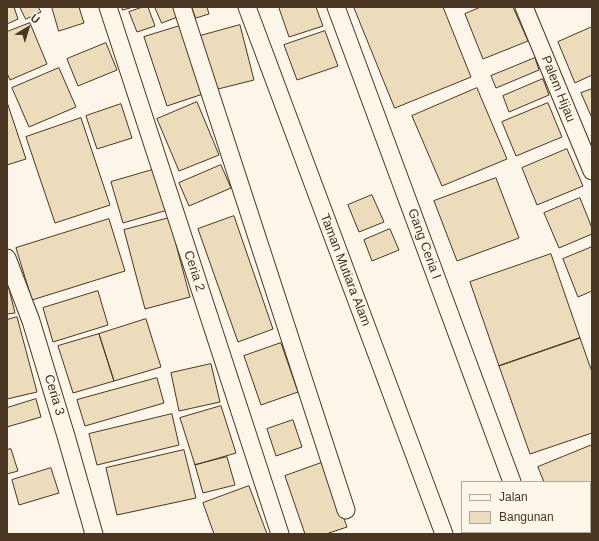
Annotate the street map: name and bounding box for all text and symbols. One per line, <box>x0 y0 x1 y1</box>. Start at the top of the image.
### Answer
north arrow <box>8 8 48 48</box>
text: U <box>29 11 42 26</box>
street label: Palem Hijau <box>538 54 578 124</box>
street label: Gang Ceria I <box>404 207 444 281</box>
street label: Taman Mutiara Alam <box>316 212 374 328</box>
street label: Ceria 2 <box>180 249 208 293</box>
street label: Ceria 3 <box>40 373 68 417</box>
legend <box>461 481 591 533</box>
text: Jalan <box>499 490 528 504</box>
text: Bangunan <box>499 510 554 524</box>

